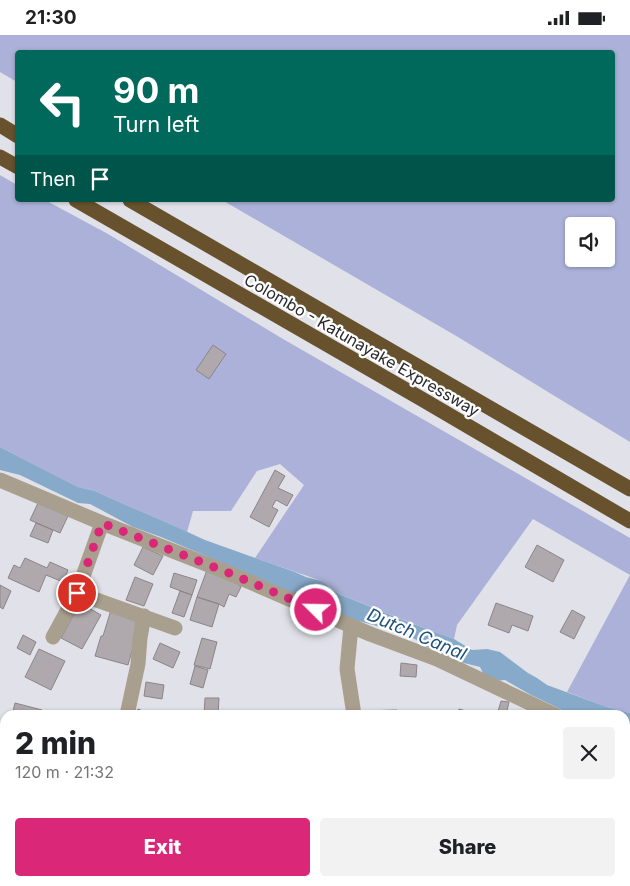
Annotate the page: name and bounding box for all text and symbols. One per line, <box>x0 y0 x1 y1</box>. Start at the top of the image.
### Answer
text: 21:30 <box>25 6 77 29</box>
text: 90 m <box>113 69 200 111</box>
icon: left <box>30 70 95 135</box>
text: Turn left <box>113 111 199 137</box>
icon: arrive <box>86 165 114 193</box>
text: Then <box>30 168 76 191</box>
map controls <box>565 217 615 267</box>
button: sound <box>565 217 615 267</box>
street label: Colombo - Katunayake Expressway <box>241 269 483 421</box>
pin <box>56 572 98 614</box>
icon: arrive <box>63 579 91 607</box>
position arrow <box>289 583 341 635</box>
water label: Dutch Canal <box>364 604 470 665</box>
text: 2 min <box>15 725 96 761</box>
button: close <box>563 727 615 779</box>
text: 120 m · 21:32 <box>15 762 114 782</box>
button: Exit <box>15 818 310 876</box>
button: Share <box>320 818 615 876</box>

